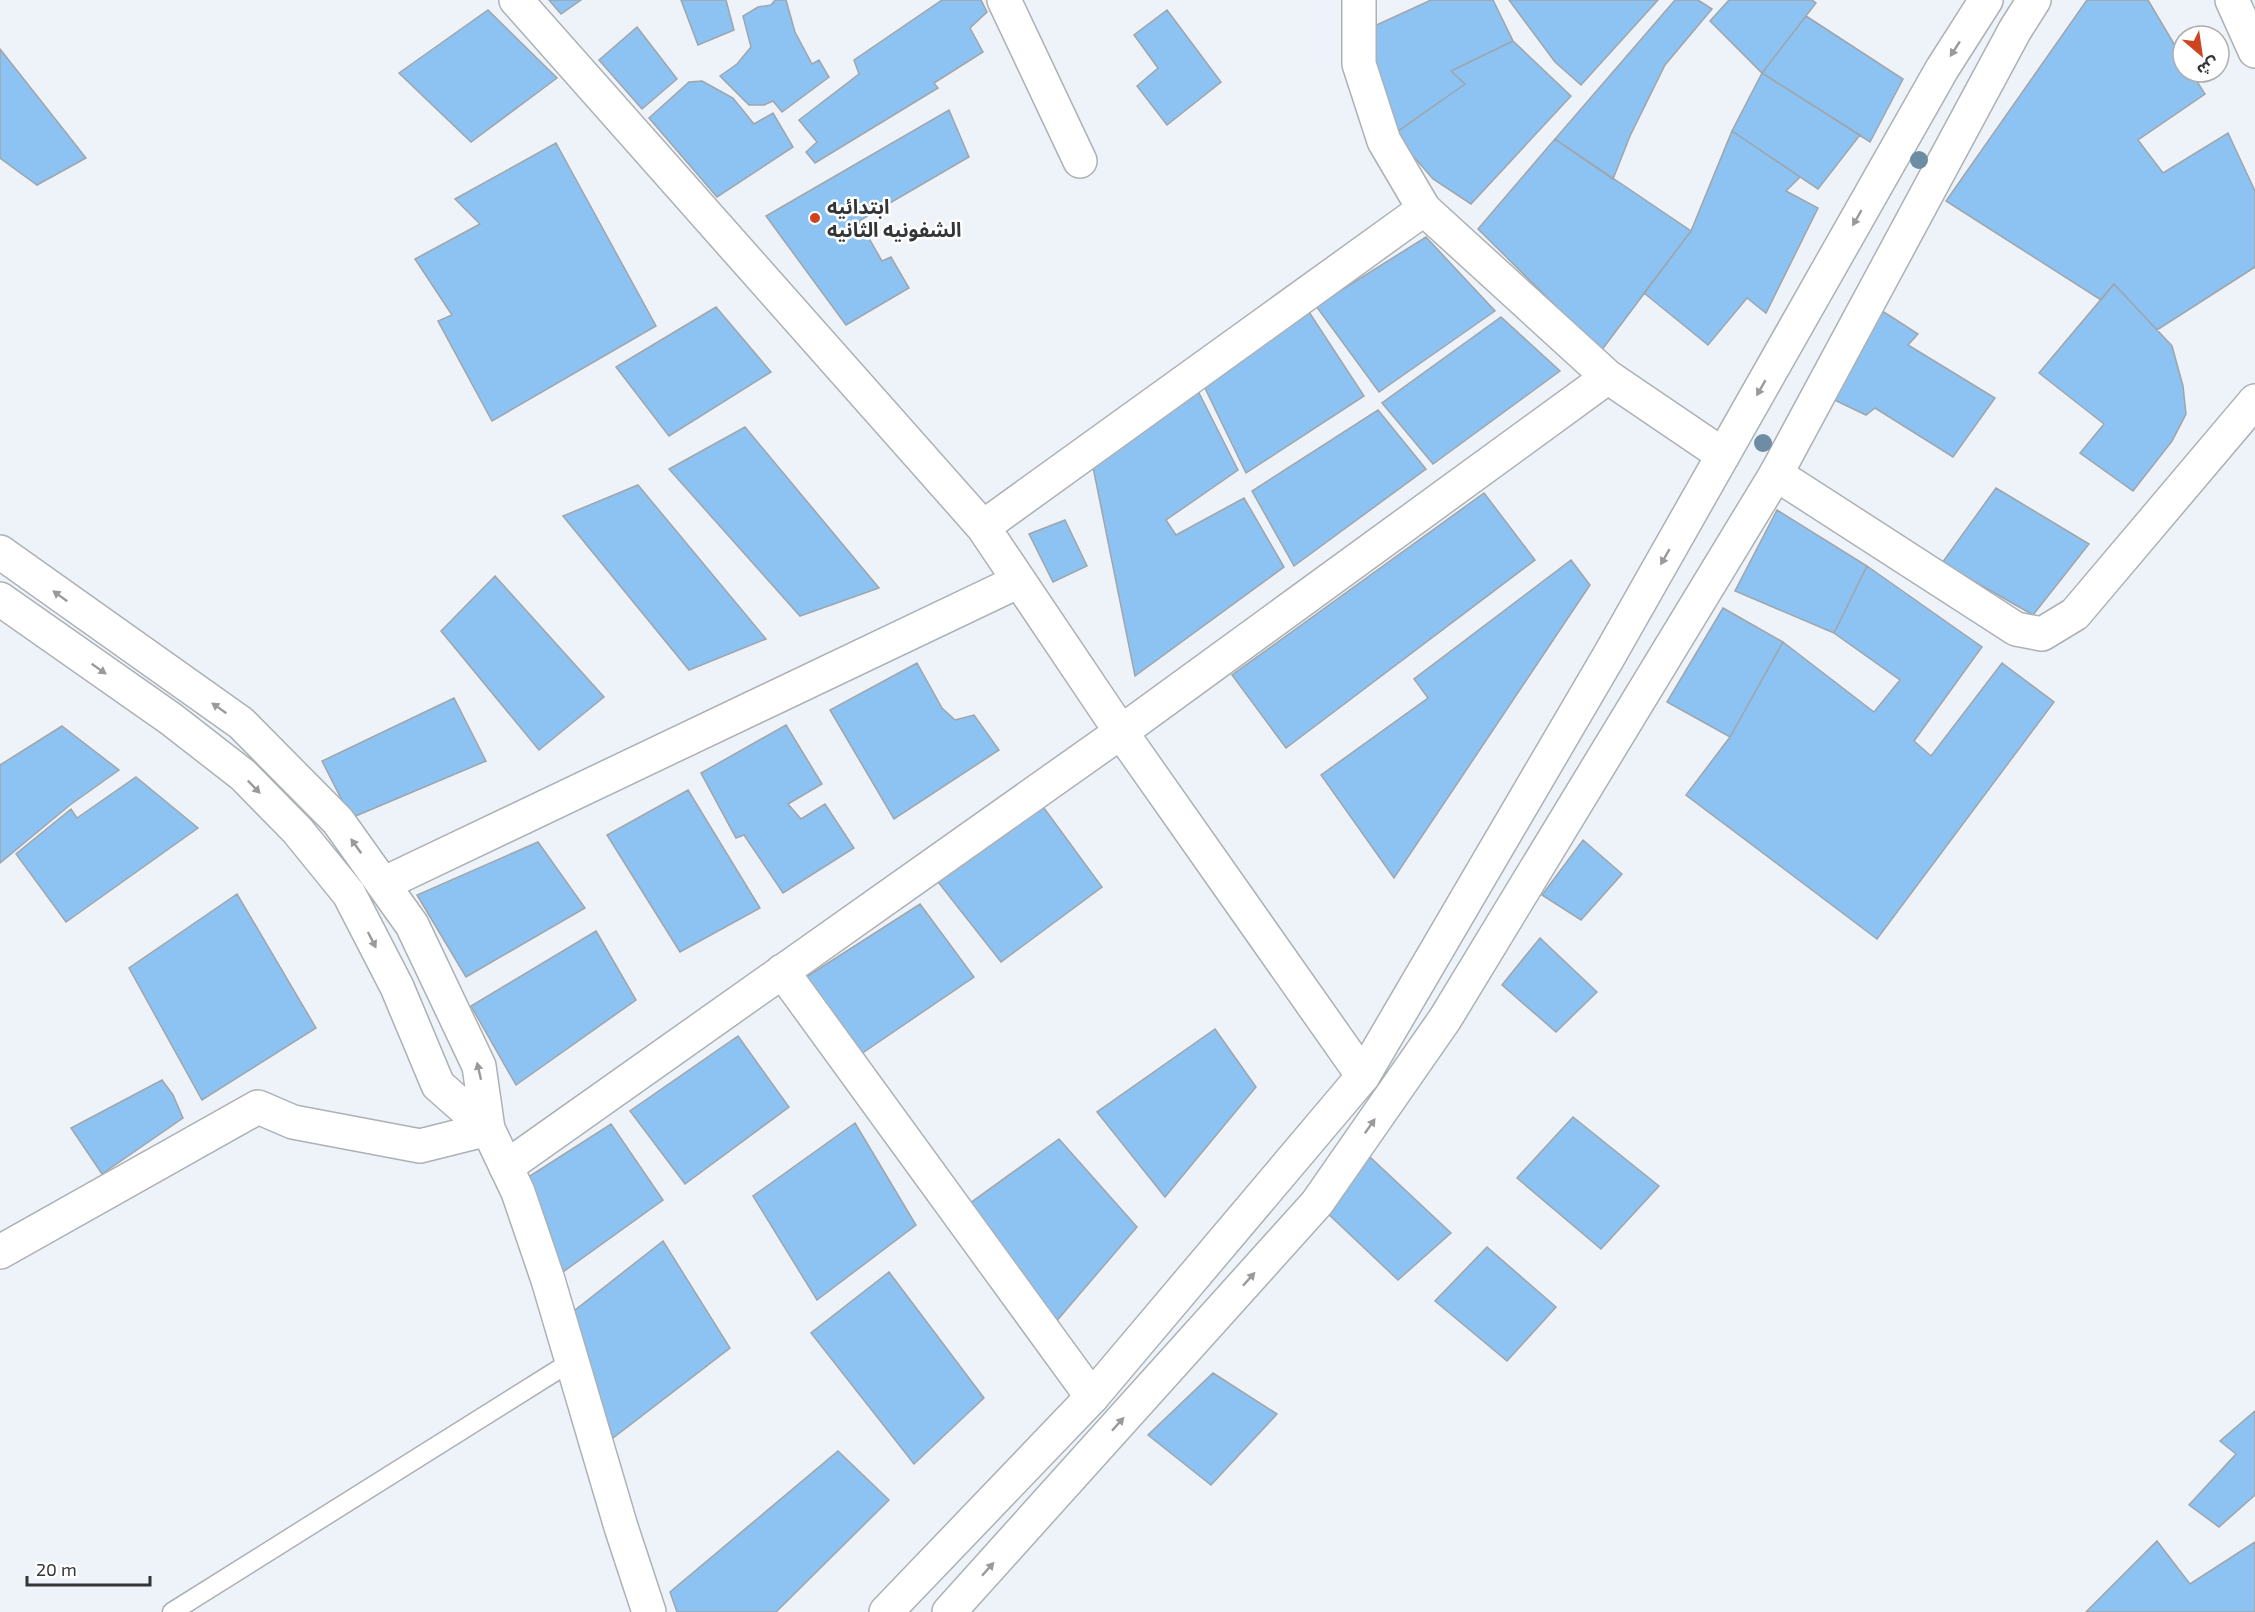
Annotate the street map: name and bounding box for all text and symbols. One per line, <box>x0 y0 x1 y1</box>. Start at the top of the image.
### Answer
north arrow <box>2171 24 2231 84</box>
one-way arrow <box>1949 41 1960 57</box>
text: ش <box>2194 53 2223 81</box>
place label: ابتدائيه الشفونيه الثانيه <box>827 194 961 242</box>
one-way arrow <box>1852 210 1863 226</box>
marker: ابتدائيه الشفونيه الثانيه <box>808 211 822 225</box>
one-way arrow <box>1756 380 1766 397</box>
one-way arrow <box>1660 549 1670 566</box>
one-way arrow <box>52 590 67 602</box>
one-way arrow <box>91 663 107 675</box>
one-way arrow <box>212 702 228 714</box>
one-way arrow <box>247 779 261 793</box>
one-way arrow <box>350 839 362 855</box>
one-way arrow <box>367 931 377 949</box>
one-way arrow <box>473 1062 483 1080</box>
one-way arrow <box>1364 1119 1376 1135</box>
one-way arrow <box>1242 1271 1256 1286</box>
one-way arrow <box>1111 1417 1125 1431</box>
scale bar <box>27 1549 150 1587</box>
text: 20 m <box>36 1558 77 1580</box>
one-way arrow <box>981 1561 995 1576</box>

